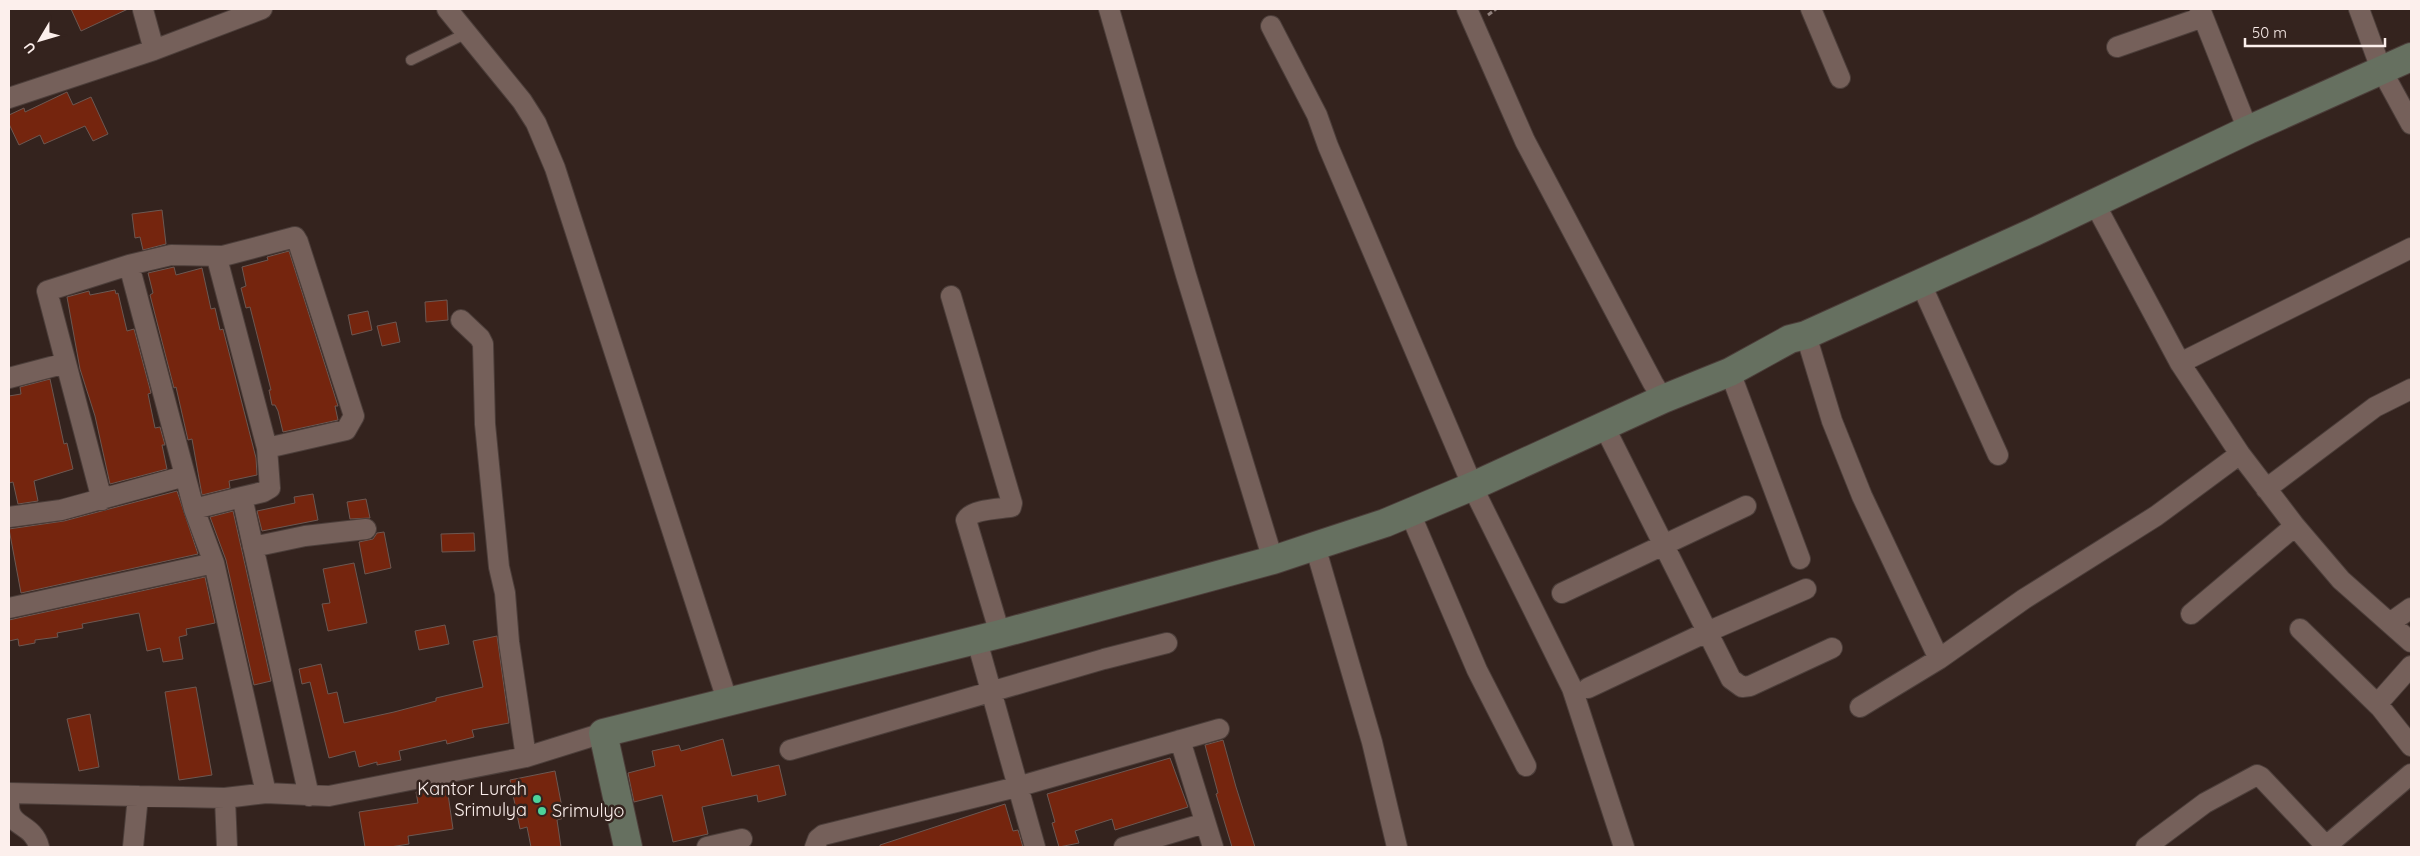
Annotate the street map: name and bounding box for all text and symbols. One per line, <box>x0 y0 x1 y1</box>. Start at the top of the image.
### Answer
north arrow <box>15 15 65 65</box>
scale bar <box>2245 15 2385 47</box>
text: 50 m <box>2252 23 2287 42</box>
text: U <box>20 39 40 57</box>
place label: Kantor Lurah Srimulya <box>417 777 527 821</box>
marker: Kantor Lurah Srimulya <box>531 793 543 805</box>
place label: Srimulyo <box>552 799 624 822</box>
marker: Srimulyo <box>536 805 548 817</box>

